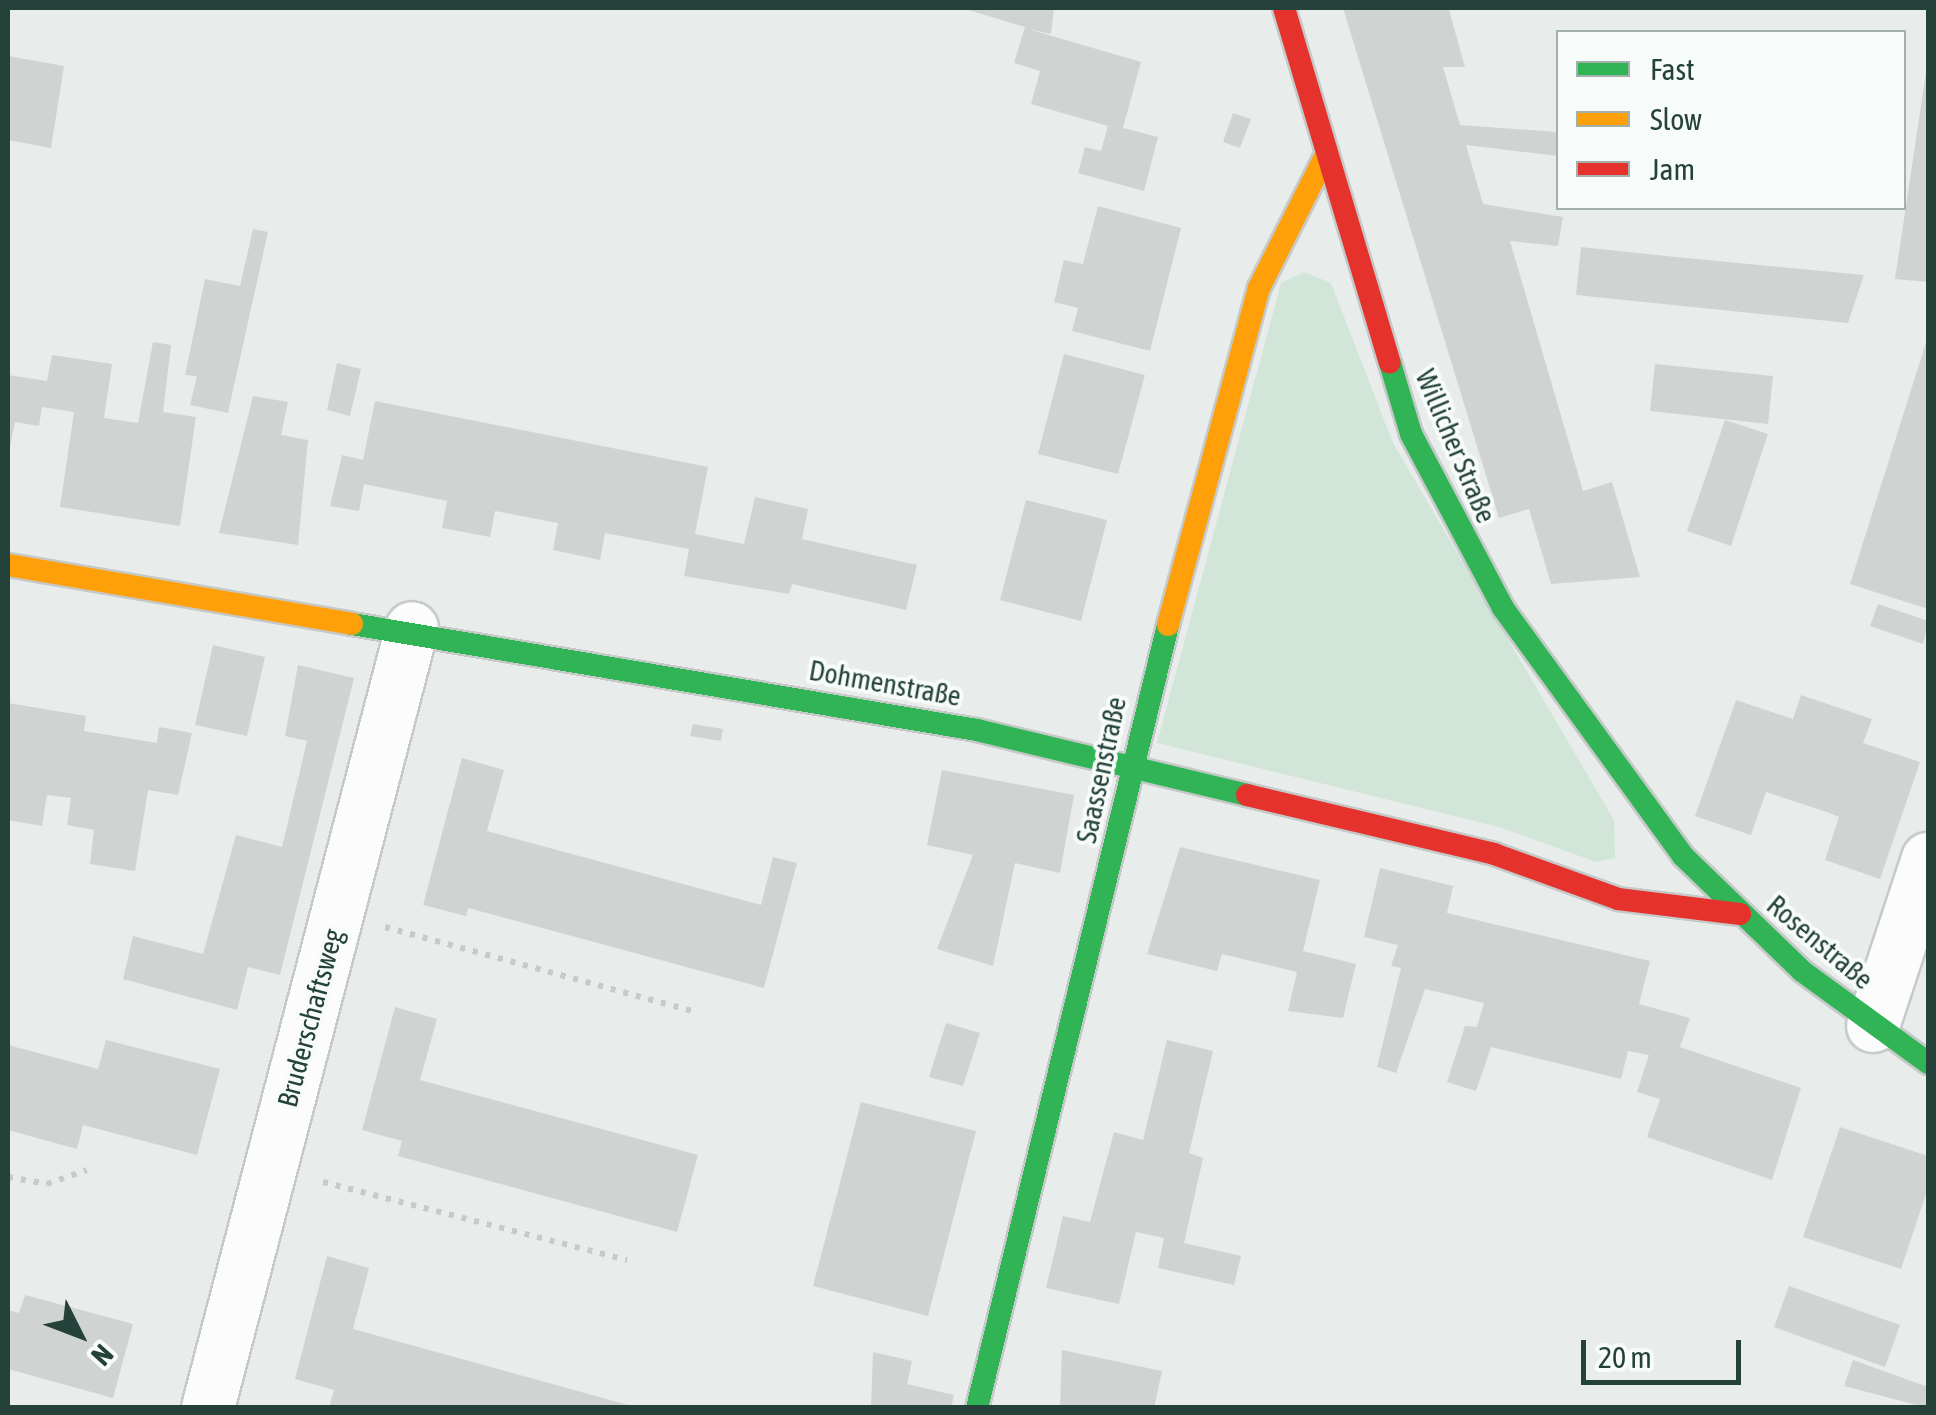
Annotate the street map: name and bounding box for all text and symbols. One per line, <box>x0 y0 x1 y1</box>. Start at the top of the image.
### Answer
legend <box>1556 30 1906 210</box>
text: Fast <box>1650 52 1695 86</box>
text: Slow <box>1650 102 1702 136</box>
text: Jam <box>1650 152 1695 186</box>
street label: Willicher Straße <box>1409 364 1503 528</box>
street label: Dohmenstraße <box>807 653 963 713</box>
street label: Saassenstraße <box>1069 694 1133 846</box>
street label: Rosenstraße <box>1760 888 1880 996</box>
street label: Bruderschaftsweg <box>270 925 350 1111</box>
north arrow <box>30 1285 130 1385</box>
scale bar <box>1586 1320 1746 1382</box>
text: N <box>85 1338 120 1372</box>
text: 20 m <box>1598 1340 1652 1374</box>

